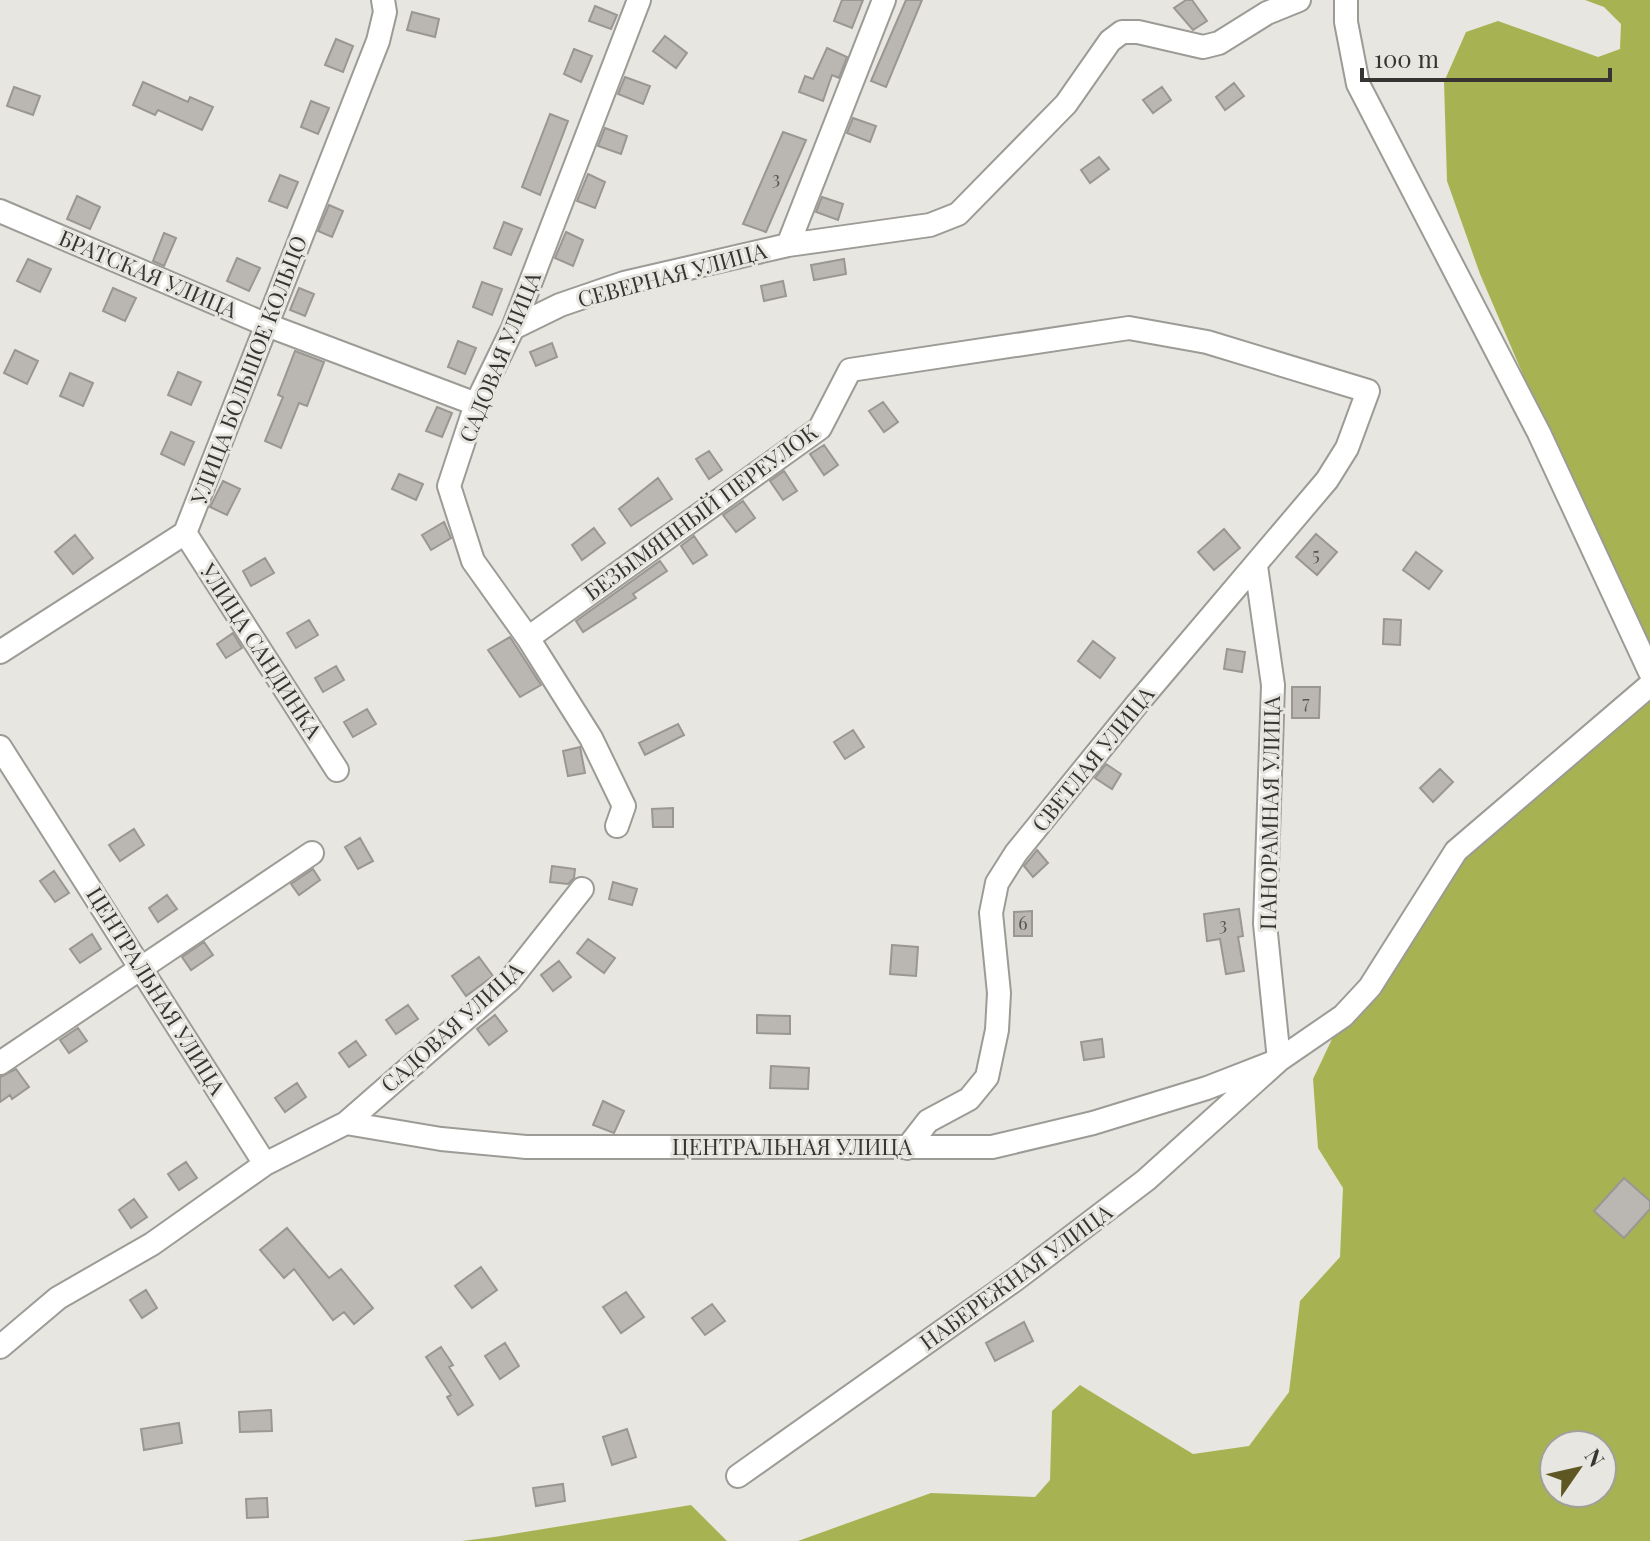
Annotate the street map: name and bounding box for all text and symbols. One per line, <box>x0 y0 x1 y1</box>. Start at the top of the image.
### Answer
scale bar <box>1362 32 1610 82</box>
text: 100 m <box>1374 42 1439 74</box>
house number: 3 <box>772 166 780 190</box>
street label: БРАТСКАЯ УЛИЦА <box>55 222 242 324</box>
street label: УЛИЦА БОЛЬШОЕ КОЛЬЦО <box>182 231 313 509</box>
street label: СЕВЕРНАЯ УЛИЦА <box>574 234 770 314</box>
street label: САДОВАЯ УЛИЦА <box>451 267 547 446</box>
street label: БЕЗЫМЯННЫЙ ПЕРЕУЛОК <box>577 416 823 606</box>
house number: 5 <box>1312 542 1320 566</box>
street label: УЛИЦА САНДИНКА <box>193 556 330 744</box>
street label: СВЕТЛАЯ УЛИЦА <box>1024 679 1160 837</box>
house number: 7 <box>1302 690 1310 714</box>
street label: ПАНОРАМНАЯ УЛИЦА <box>1252 696 1286 930</box>
street label: ЦЕНТРАЛЬНАЯ УЛИЦА <box>81 881 233 1100</box>
house number: 6 <box>1018 911 1028 935</box>
house number: 3 <box>1219 912 1227 936</box>
street label: САДОВАЯ УЛИЦА <box>374 954 529 1098</box>
street label: ЦЕНТРАЛЬНАЯ УЛИЦА <box>672 1131 912 1161</box>
street label: НАБЕРЕЖНАЯ УЛИЦА <box>913 1196 1118 1356</box>
north arrow <box>1538 1429 1618 1509</box>
text: N <box>1579 1442 1612 1472</box>

